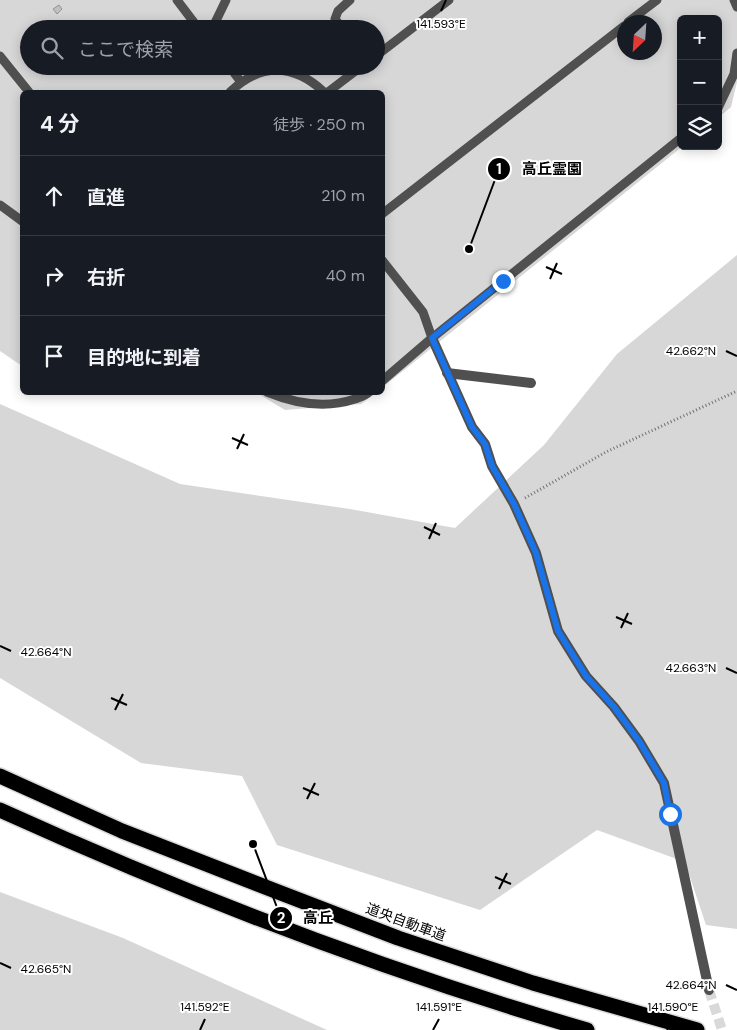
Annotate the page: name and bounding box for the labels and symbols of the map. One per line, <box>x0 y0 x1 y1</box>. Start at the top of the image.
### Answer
north arrow <box>617 15 662 60</box>
text: 141.593°E <box>416 16 466 32</box>
callout: 高丘霊園 <box>487 154 592 184</box>
text: 1 <box>496 159 502 179</box>
text: 高丘霊園 <box>522 159 582 179</box>
route end <box>492 270 515 293</box>
text: 42.662°N <box>666 343 716 359</box>
text: 42.664°N <box>21 644 71 660</box>
text: 42.663°N <box>666 660 716 676</box>
route start <box>659 803 682 826</box>
street label: 道央自動車道 <box>363 899 449 945</box>
callout: 高丘 <box>268 903 343 933</box>
text: 2 <box>277 908 286 928</box>
text: 高丘 <box>303 908 333 928</box>
text: 42.665°N <box>21 961 71 977</box>
text: 42.664°N <box>666 977 716 993</box>
text: 141.592°E <box>180 999 230 1015</box>
text: 141.591°E <box>416 999 462 1015</box>
text: 141.590°E <box>648 999 699 1015</box>

